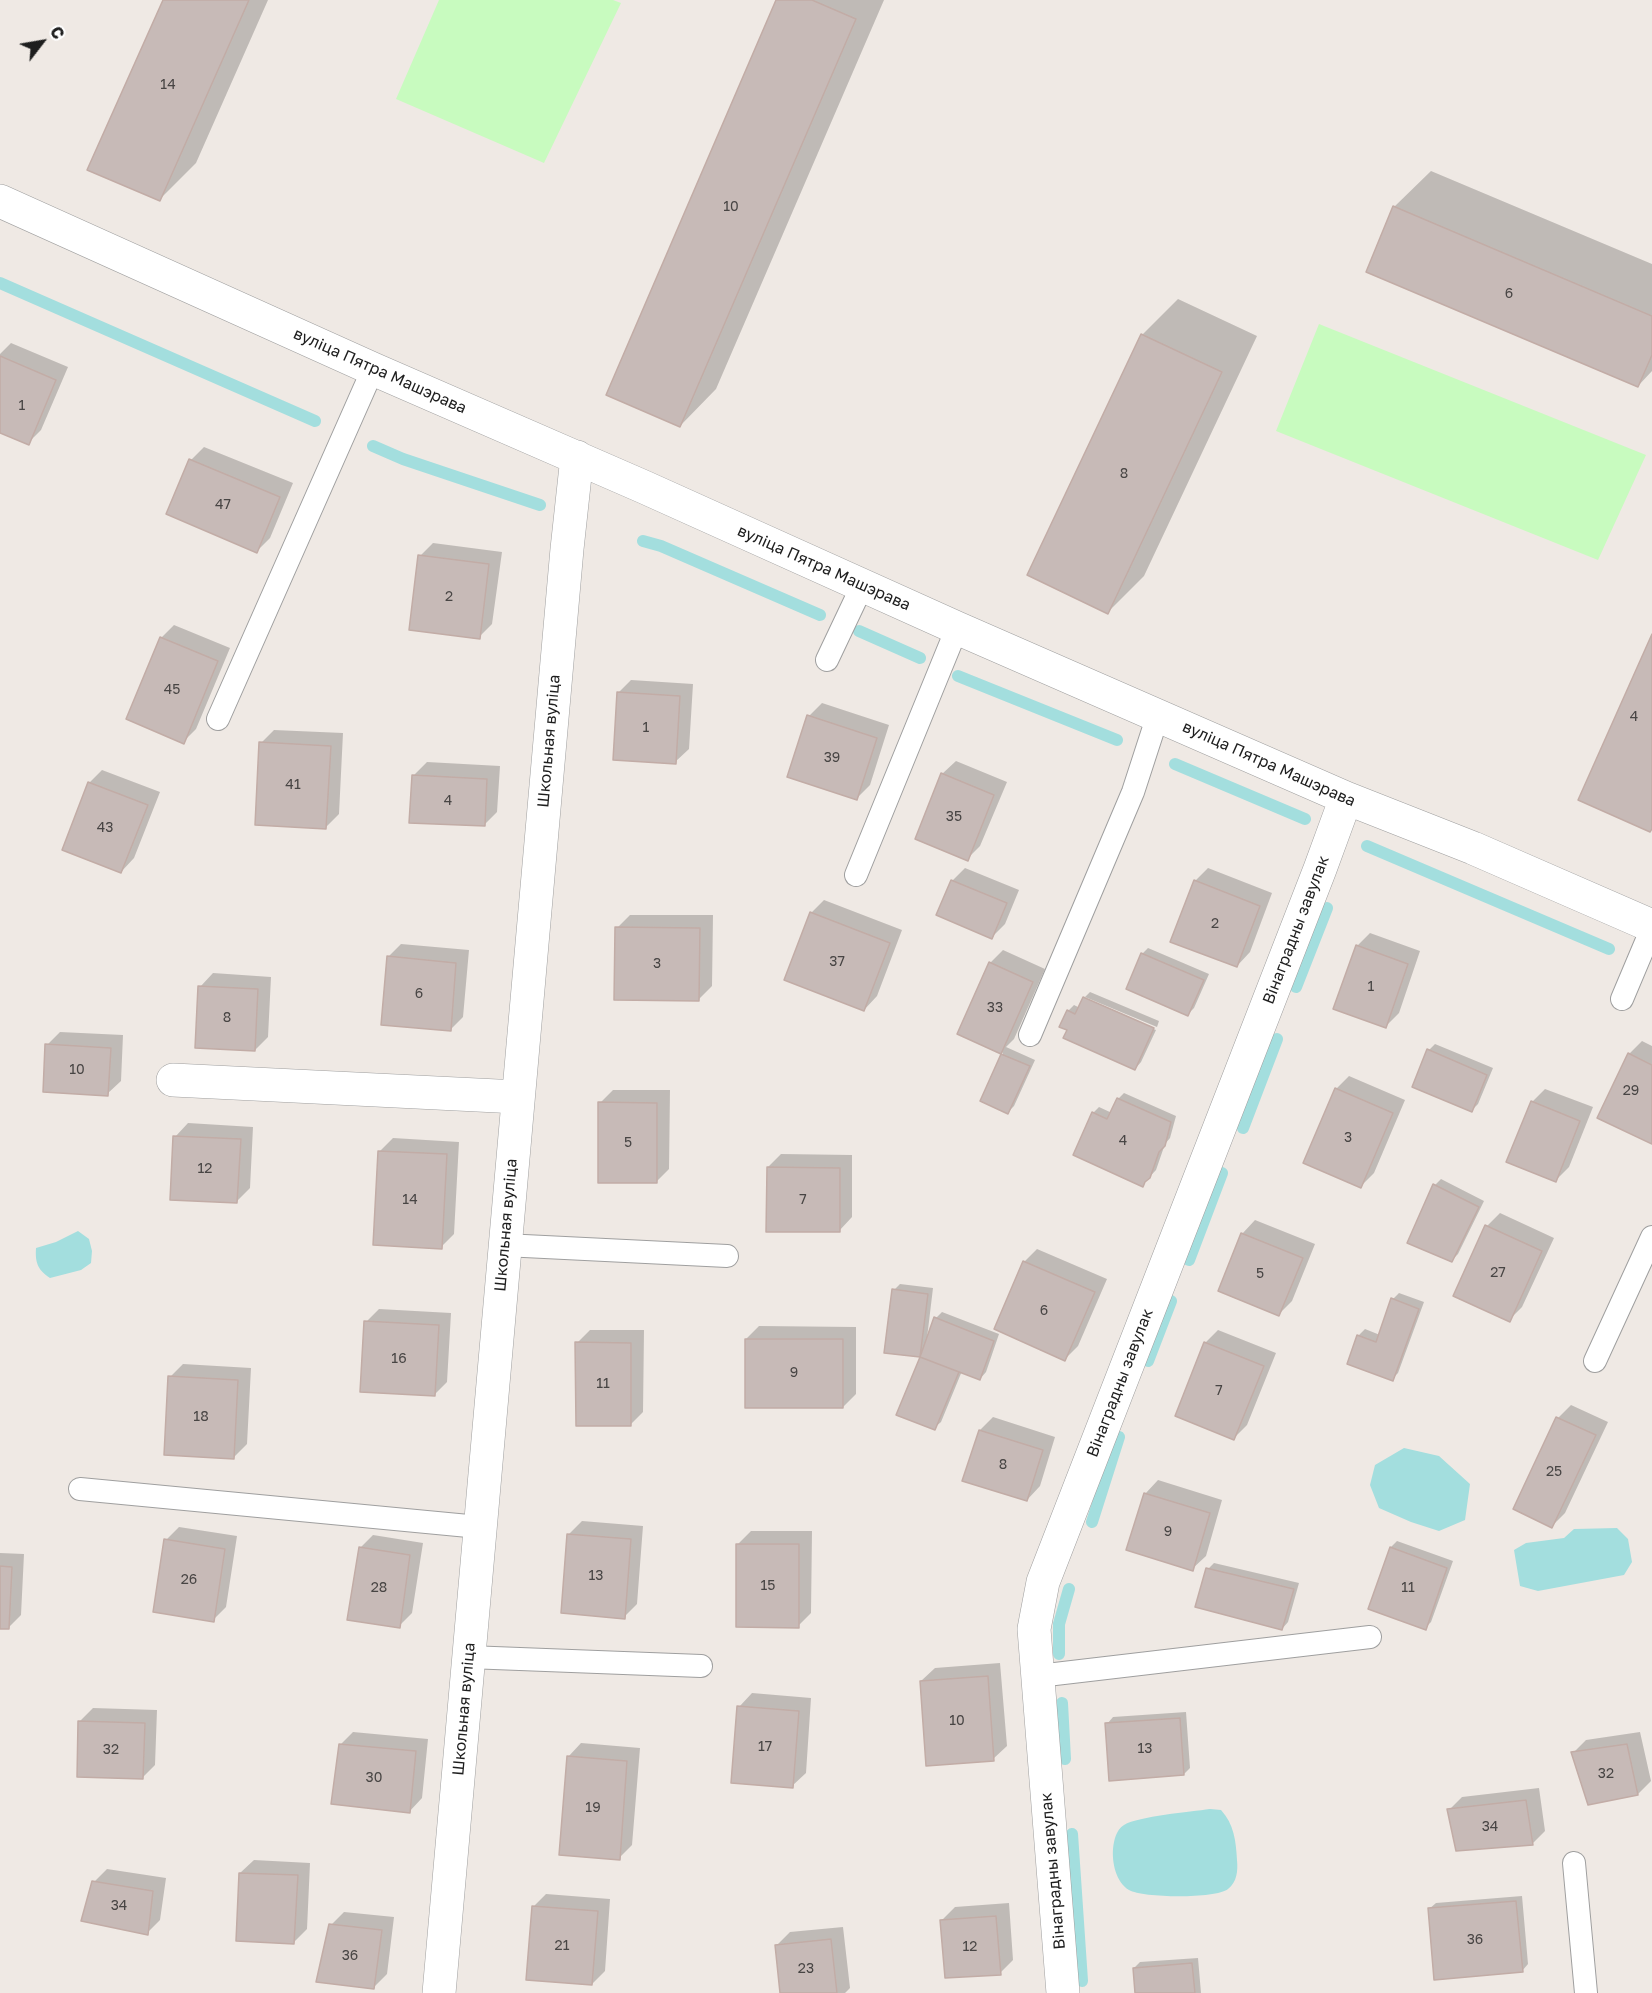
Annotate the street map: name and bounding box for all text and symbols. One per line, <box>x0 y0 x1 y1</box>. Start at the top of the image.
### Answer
north arrow <box>12 12 72 72</box>
text: С <box>46 23 69 43</box>
house number: 14 <box>160 77 176 93</box>
house number: 10 <box>723 199 739 215</box>
house number: 6 <box>1505 286 1513 302</box>
street label: вуліца Пятра Машэрава <box>290 324 470 418</box>
house number: 1 <box>19 398 25 414</box>
house number: 8 <box>1120 466 1128 482</box>
house number: 47 <box>215 497 231 513</box>
street label: вуліца Пятра Машэрава <box>734 521 914 615</box>
house number: 2 <box>445 589 453 605</box>
street label: Школьная вуліца <box>534 674 564 808</box>
house number: 45 <box>164 682 180 698</box>
house number: 4 <box>1630 709 1638 725</box>
street label: вуліца Пятра Машэрава <box>1179 717 1359 811</box>
house number: 1 <box>643 720 649 736</box>
house number: 39 <box>824 750 840 766</box>
house number: 41 <box>285 777 301 793</box>
house number: 4 <box>444 793 452 809</box>
house number: 35 <box>946 809 962 825</box>
house number: 43 <box>97 820 113 836</box>
street label: Вінаградны завулак <box>1259 853 1333 1007</box>
house number: 2 <box>1211 916 1219 932</box>
house number: 37 <box>829 954 845 970</box>
house number: 3 <box>653 956 661 972</box>
house number: 1 <box>1368 979 1374 995</box>
house number: 6 <box>415 986 423 1002</box>
house number: 33 <box>987 1000 1003 1016</box>
house number: 8 <box>223 1010 231 1026</box>
house number: 10 <box>69 1062 85 1078</box>
house number: 29 <box>1623 1083 1639 1099</box>
house number: 3 <box>1344 1130 1352 1146</box>
house number: 4 <box>1119 1133 1127 1149</box>
house number: 5 <box>624 1135 632 1151</box>
street label: Школьная вуліца <box>491 1158 521 1292</box>
house number: 12 <box>198 1161 212 1177</box>
house number: 14 <box>402 1192 418 1208</box>
house number: 7 <box>799 1192 807 1208</box>
house number: 27 <box>1490 1265 1506 1281</box>
house number: 5 <box>1256 1266 1264 1282</box>
house number: 6 <box>1040 1303 1048 1319</box>
street label: Вінаградны завулак <box>1083 1306 1157 1460</box>
house number: 16 <box>391 1351 407 1367</box>
house number: 9 <box>790 1365 798 1381</box>
house number: 11 <box>596 1376 610 1392</box>
house number: 7 <box>1215 1383 1223 1399</box>
house number: 18 <box>193 1409 209 1425</box>
house number: 8 <box>999 1457 1007 1473</box>
house number: 25 <box>1546 1464 1562 1480</box>
house number: 9 <box>1164 1524 1172 1540</box>
house number: 13 <box>589 1568 603 1584</box>
house number: 26 <box>181 1572 197 1588</box>
house number: 15 <box>761 1578 775 1594</box>
house number: 28 <box>371 1580 387 1596</box>
house number: 11 <box>1401 1580 1415 1596</box>
street label: Школьная вуліца <box>449 1642 479 1776</box>
house number: 10 <box>949 1713 965 1729</box>
house number: 17 <box>758 1739 772 1755</box>
house number: 13 <box>1138 1741 1152 1757</box>
house number: 32 <box>103 1742 119 1758</box>
house number: 32 <box>1598 1766 1614 1782</box>
house number: 30 <box>366 1770 382 1786</box>
street label: Вінаградны завулак <box>1037 1792 1069 1950</box>
house number: 19 <box>585 1800 601 1816</box>
house number: 34 <box>1482 1819 1498 1835</box>
house number: 34 <box>111 1898 127 1914</box>
house number: 36 <box>1467 1932 1483 1948</box>
house number: 21 <box>555 1938 569 1954</box>
house number: 12 <box>963 1939 977 1955</box>
house number: 36 <box>342 1948 358 1964</box>
house number: 23 <box>798 1961 814 1977</box>

